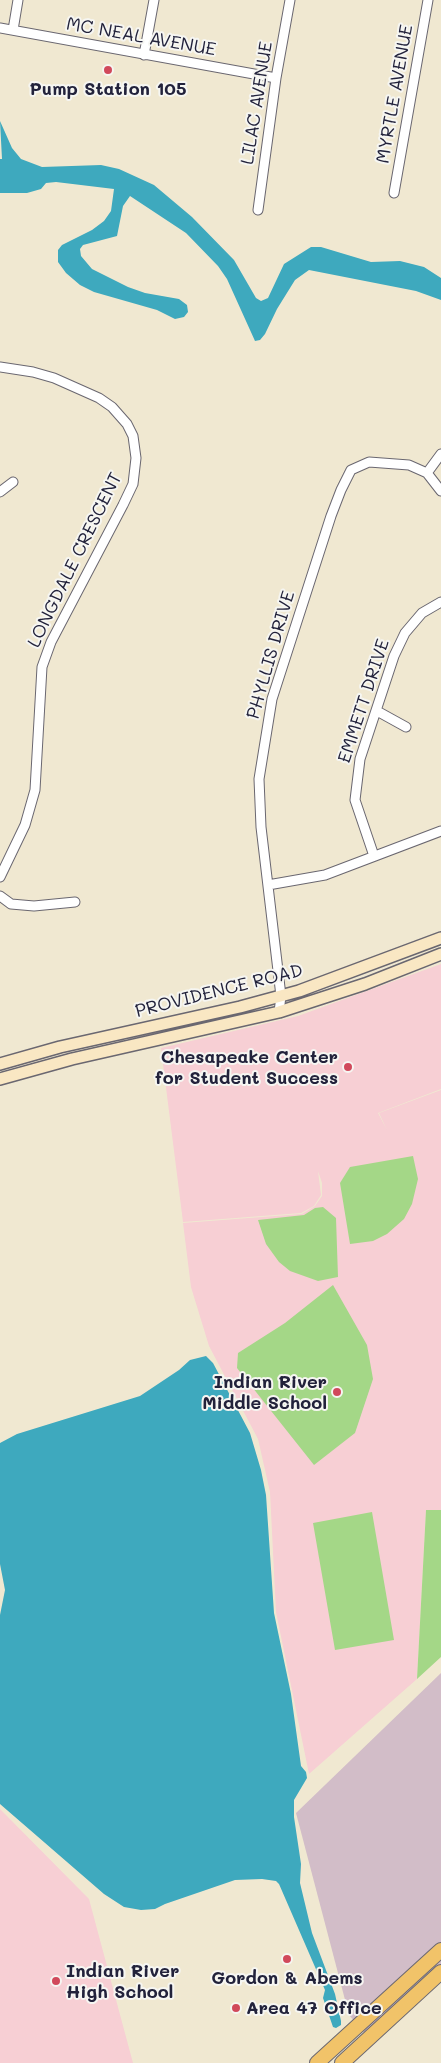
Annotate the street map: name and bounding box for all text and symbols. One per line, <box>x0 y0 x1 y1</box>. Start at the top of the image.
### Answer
street label: MC NEAL AVENUE <box>65 13 217 61</box>
street label: MYRTLE AVENUE <box>372 23 418 165</box>
street label: LILAC AVENUE <box>237 40 277 166</box>
marker: Pump Station 105 <box>102 64 114 76</box>
place label: Pump Station 105 <box>30 78 186 100</box>
street label: LONGDALE CRESCENT <box>23 469 127 651</box>
street label: PHYLLIS DRIVE <box>242 589 300 721</box>
street label: EMMETT DRIVE <box>334 636 394 766</box>
street label: PROVIDENCE ROAD <box>133 960 305 1022</box>
place label: Chesapeake Center for Student Success <box>155 1046 338 1088</box>
marker: Chesapeake Center for Student Success <box>342 1061 354 1073</box>
place label: Indian River Middle School <box>202 1371 327 1414</box>
marker: Indian River Middle School <box>331 1386 343 1398</box>
marker: Gordon & Abems <box>281 1953 293 1965</box>
place label: Indian River High School <box>66 1960 179 2002</box>
place label: Gordon & Abems <box>211 1967 363 1989</box>
marker: Indian River High School <box>50 1975 62 1987</box>
place label: Area 47 Office <box>246 1997 382 2019</box>
marker: Area 47 Office <box>230 2002 242 2014</box>

